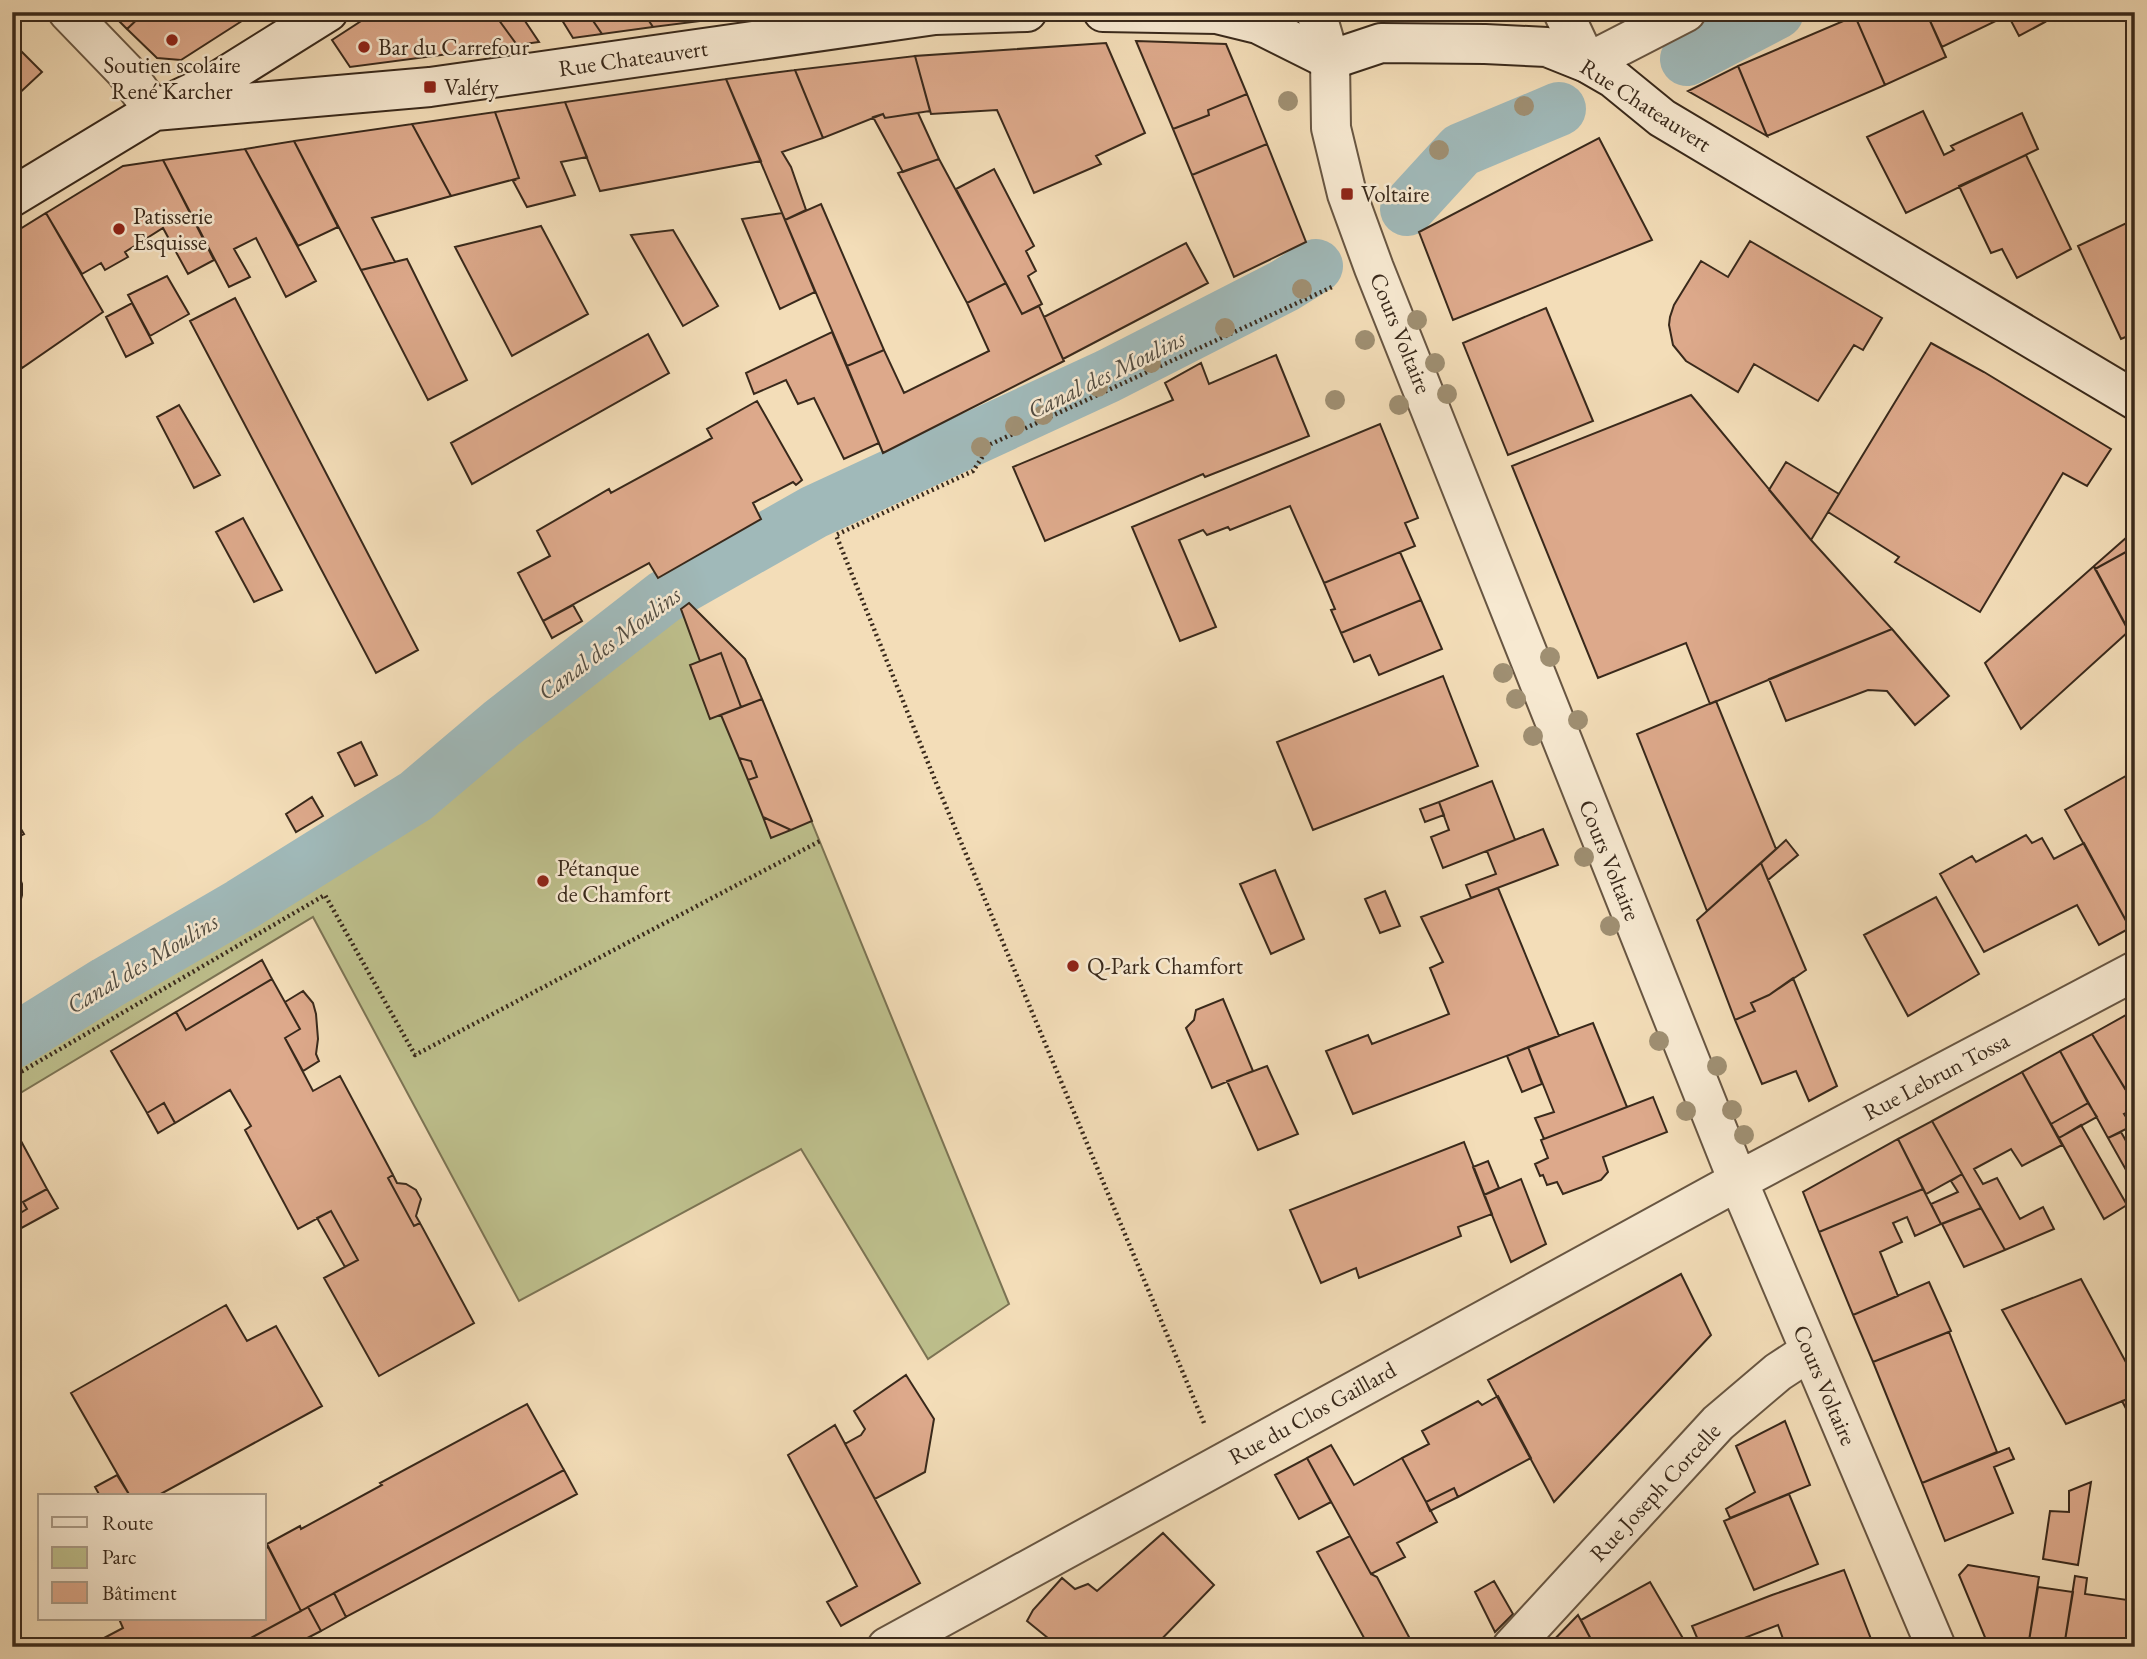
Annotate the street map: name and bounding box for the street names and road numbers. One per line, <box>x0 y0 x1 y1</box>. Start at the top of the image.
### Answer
street label: Rue Chateauvert <box>556 33 710 83</box>
street label: Rue Chateauvert <box>1575 51 1718 159</box>
street label: Cours Voltaire <box>1363 268 1439 398</box>
street label: Cours Voltaire <box>1572 795 1648 925</box>
street label: Rue Lebrun Tossa <box>1858 1025 2015 1127</box>
street label: Cours Voltaire <box>1786 1320 1864 1450</box>
street label: Rue du Clos Gaillard <box>1223 1354 1401 1471</box>
street label: Rue Joseph Corcelle <box>1583 1416 1727 1568</box>

